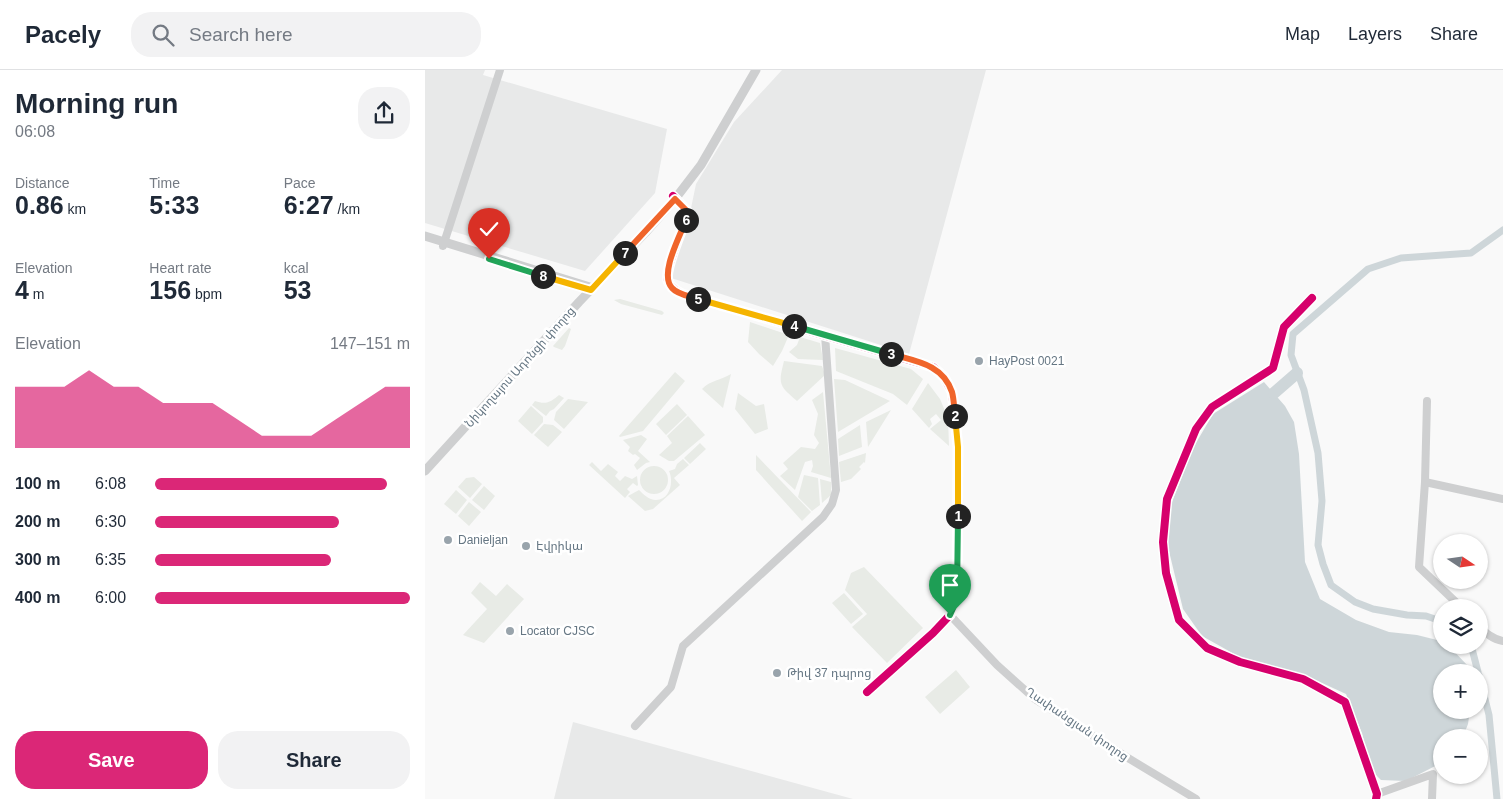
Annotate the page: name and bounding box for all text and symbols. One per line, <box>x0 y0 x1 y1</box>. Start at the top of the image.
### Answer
search box <box>131 12 481 57</box>
text: Pacely <box>25 21 101 48</box>
icon: search <box>149 21 177 49</box>
text: Search here <box>189 24 293 45</box>
text: Map <box>1285 24 1320 44</box>
text: Layers <box>1348 24 1402 44</box>
text: Share <box>1430 24 1478 44</box>
button: share <box>358 87 410 139</box>
text: Morning run <box>15 88 178 119</box>
text: 06:08 <box>15 123 55 140</box>
text: Distance <box>15 175 69 191</box>
text: Time <box>149 175 180 191</box>
text: Pace <box>284 175 316 191</box>
text: 0.86 <box>15 191 64 219</box>
text: 5:33 <box>149 191 199 219</box>
text: 6:27 <box>284 191 334 219</box>
text: km <box>64 201 86 217</box>
text: /km <box>334 201 360 217</box>
pin <box>468 208 510 259</box>
pin: 6 <box>673 208 699 232</box>
text: 6 <box>683 212 690 228</box>
icon: check <box>475 215 503 243</box>
pin: 7 <box>613 240 637 266</box>
text: 7 <box>622 245 629 261</box>
text: Elevation <box>15 260 73 276</box>
text: Heart rate <box>149 260 212 276</box>
text: kcal <box>284 260 309 276</box>
pin: 8 <box>531 264 555 288</box>
text: 8 <box>540 268 547 284</box>
text: 4 <box>15 276 29 304</box>
text: 156 <box>149 276 191 304</box>
text: 53 <box>284 276 311 304</box>
text: m <box>29 286 44 302</box>
text: bpm <box>191 286 222 302</box>
pin: 5 <box>685 286 711 312</box>
text: 5 <box>695 291 702 307</box>
street label: Նիկողայոս Ադոնցի փողոց <box>462 304 578 430</box>
pin: 4 <box>781 314 807 338</box>
text: 4 <box>791 318 798 334</box>
text: Elevation <box>15 335 81 352</box>
text: 147–151 m <box>330 335 410 352</box>
pin: 3 <box>879 342 903 366</box>
text: 3 <box>888 346 895 362</box>
place label: HayPost 0021 <box>989 354 1065 368</box>
marker: HayPost 0021 <box>973 355 985 367</box>
pin: 2 <box>943 404 967 428</box>
text: 2 <box>952 408 959 424</box>
text: 100 m <box>15 475 60 492</box>
text: 6:08 <box>95 475 126 492</box>
pin: 1 <box>945 504 971 528</box>
text: 1 <box>955 508 962 524</box>
text: 200 m <box>15 513 60 530</box>
text: 6:30 <box>95 513 126 530</box>
place label: Danieljan <box>458 533 508 547</box>
marker: Danieljan <box>442 534 454 546</box>
north arrow <box>1433 534 1487 589</box>
map controls <box>1433 534 1488 784</box>
place label: Էվրիկա <box>536 539 583 553</box>
marker: Էվրիկա <box>520 540 532 552</box>
text: 300 m <box>15 551 60 568</box>
text: 6:35 <box>95 551 126 568</box>
pin <box>929 564 971 615</box>
icon: arrive <box>936 571 964 599</box>
text: 400 m <box>15 589 60 606</box>
text: 6:00 <box>95 589 126 606</box>
button: layers <box>1433 599 1488 654</box>
place label: Locator CJSC <box>520 624 595 638</box>
marker: Locator CJSC <box>504 625 516 637</box>
button: + <box>1433 664 1488 719</box>
place label: Թիվ 37 դպրոց <box>787 666 871 680</box>
marker: Թիվ 37 դպրոց <box>771 667 783 679</box>
street label: Ղափանցյան փողոց <box>1023 684 1131 764</box>
button: − <box>1433 729 1488 784</box>
button: Save <box>15 731 208 789</box>
button: Share <box>218 731 410 789</box>

